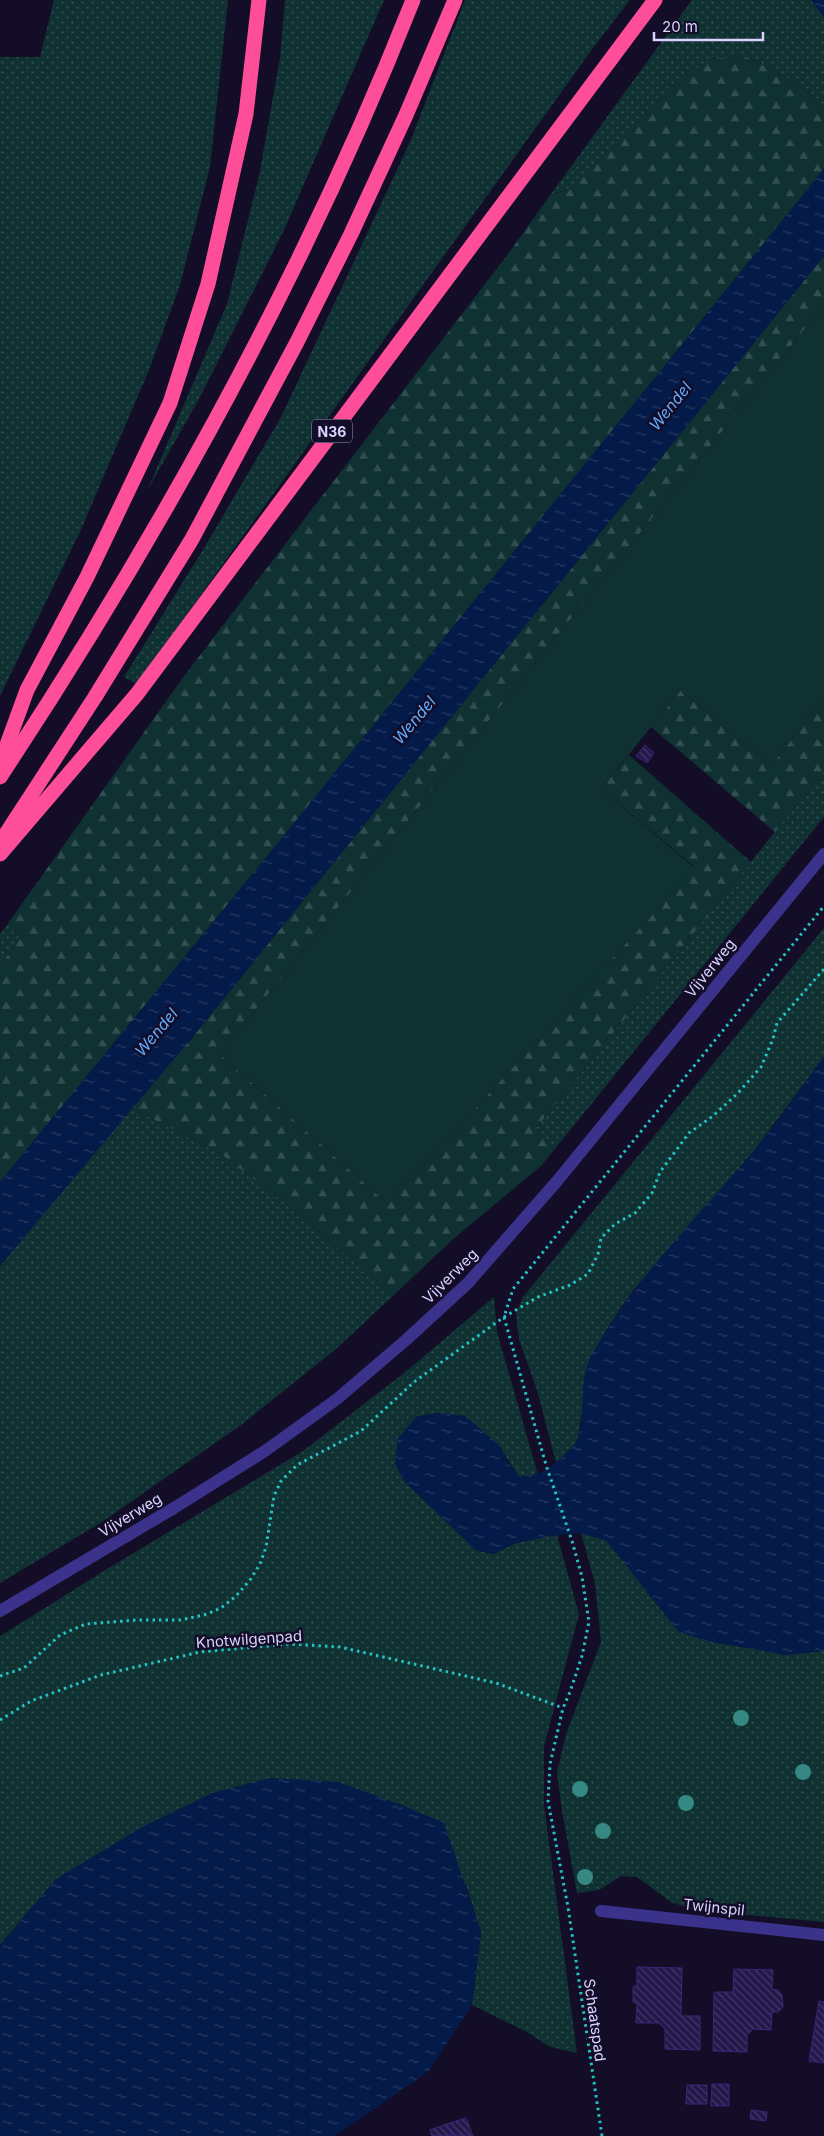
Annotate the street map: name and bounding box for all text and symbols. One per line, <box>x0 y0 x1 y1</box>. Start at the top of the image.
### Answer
scale bar <box>654 10 763 42</box>
text: 20 m <box>662 17 698 36</box>
water label: Wendel <box>644 378 696 434</box>
road number: N36 <box>312 420 352 442</box>
water label: Wendel <box>388 692 440 748</box>
street label: Vijverweg <box>681 935 739 1001</box>
water label: Wendel <box>130 1004 182 1060</box>
street label: Vijverweg <box>418 1244 482 1308</box>
street label: Vijverweg <box>95 1489 165 1541</box>
street label: Knotwilgenpad <box>195 1626 303 1652</box>
street label: Twijnspil <box>682 1894 746 1920</box>
street label: Schaatspad <box>580 1977 610 2063</box>

